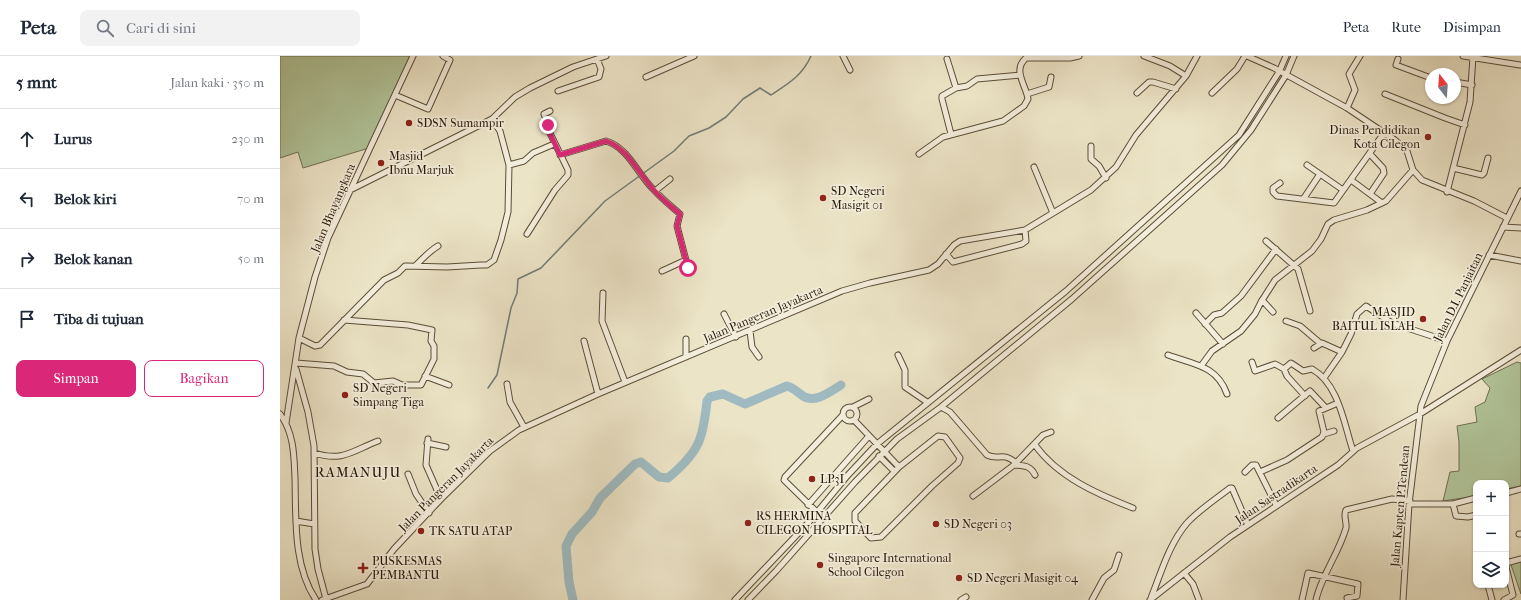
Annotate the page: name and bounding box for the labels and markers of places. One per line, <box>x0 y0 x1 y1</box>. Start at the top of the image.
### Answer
place label: SDSN Sumampir <box>417 116 505 130</box>
marker: SDSN Sumampir <box>404 118 414 128</box>
place label: Dinas Pendidikan Kota Cilegon <box>1329 123 1420 151</box>
marker: Dinas Pendidikan Kota Cilegon <box>1423 132 1433 142</box>
place label: Masjid Ibnu Marjuk <box>389 149 455 177</box>
marker: Masjid Ibnu Marjuk <box>376 158 386 168</box>
place label: SD Negeri Masigit 01 <box>831 184 885 212</box>
marker: SD Negeri Masigit 01 <box>818 193 828 203</box>
place label: MASJID BAITUL ISLAH <box>1332 305 1416 333</box>
marker: MASJID BAITUL ISLAH <box>1418 314 1428 324</box>
place label: SD Negeri Simpang Tiga <box>353 381 424 409</box>
marker: SD Negeri Simpang Tiga <box>340 390 350 400</box>
place label: LP3I <box>820 472 844 486</box>
marker: LP3I <box>807 474 817 484</box>
place label: RS HERMINA CILEGON HOSPITAL <box>756 509 873 537</box>
place label: SD Negeri 03 <box>944 517 1012 531</box>
marker: RS HERMINA CILEGON HOSPITAL <box>743 518 753 528</box>
marker: SD Negeri 03 <box>931 519 941 529</box>
place label: TK SATU ATAP <box>429 524 512 538</box>
marker: TK SATU ATAP <box>416 526 426 536</box>
place label: Singapore International School Cilegon <box>828 551 952 579</box>
place label: PUSKESMAS PEMBANTU <box>372 554 442 582</box>
marker: Singapore International School Cilegon <box>815 560 825 570</box>
marker: PUSKESMAS PEMBANTU <box>357 562 369 574</box>
place label: SD Negeri Masigit 04 <box>967 571 1079 585</box>
marker: SD Negeri Masigit 04 <box>954 573 964 583</box>

